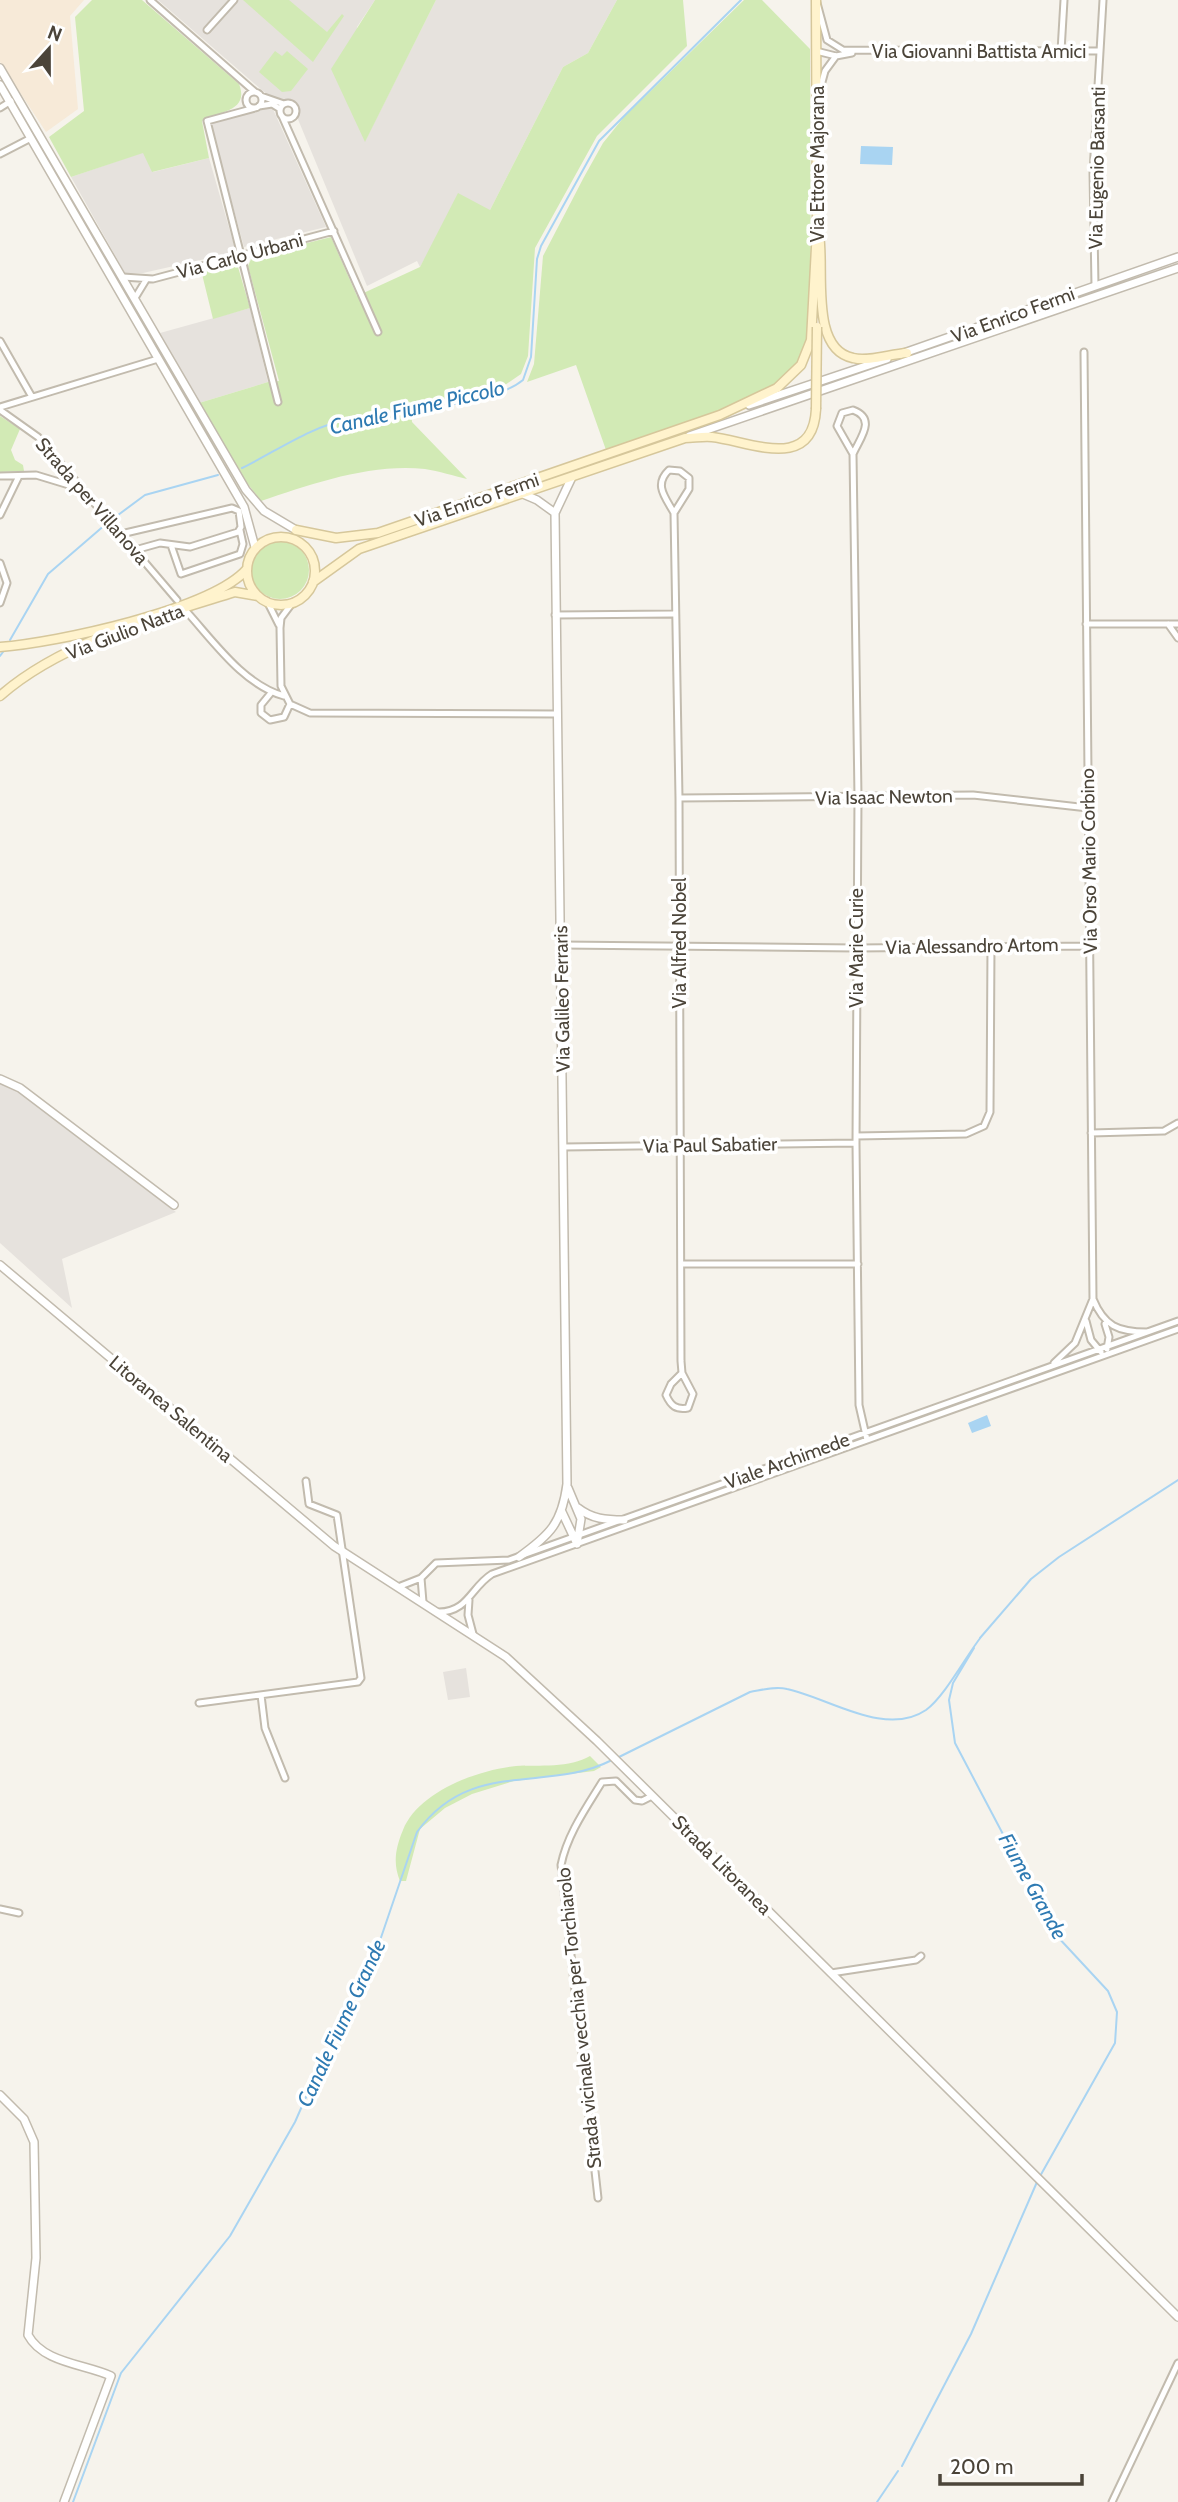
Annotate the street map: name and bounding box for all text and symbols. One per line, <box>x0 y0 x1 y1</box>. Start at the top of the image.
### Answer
north arrow <box>14 14 84 84</box>
text: N <box>45 20 65 47</box>
street label: Via Giovanni Battista Amici <box>872 40 1086 63</box>
street label: Via Ettore Majorana <box>806 86 829 242</box>
street label: Via Eugenio Barsanti <box>1084 86 1110 250</box>
street label: Via Carlo Urbani <box>174 228 306 284</box>
street label: Via Enrico Fermi <box>948 282 1078 348</box>
water label: Canale Fiume Piccolo <box>327 375 507 439</box>
street label: Strada per Villanova <box>31 433 153 569</box>
street label: Via Enrico Fermi <box>412 468 542 532</box>
street label: Via Giulio Natta <box>63 599 187 665</box>
street label: Via Orso Mario Corbino <box>1076 768 1102 954</box>
street label: Via Isaac Newton <box>815 784 953 810</box>
street label: Via Alfred Nobel <box>668 877 691 1008</box>
street label: Via Marie Curie <box>845 888 868 1008</box>
street label: Via Galileo Ferraris <box>549 925 575 1073</box>
street label: Via Alessandro Artom <box>885 933 1059 959</box>
street label: Via Paul Sabatier <box>643 1132 777 1158</box>
street label: Litoranea Salentina <box>105 1351 237 1467</box>
street label: Viale Archimede <box>721 1428 853 1494</box>
street label: Strada Litoranea <box>668 1811 776 1919</box>
water label: Fiume Grande <box>994 1829 1073 1944</box>
street label: Strada vicinale vecchia per Torchiarolo <box>552 1866 606 2170</box>
water label: Canale Fiume Grande <box>291 1935 391 2111</box>
scale bar <box>940 2442 1082 2486</box>
text: 200 m <box>950 2454 1013 2479</box>

